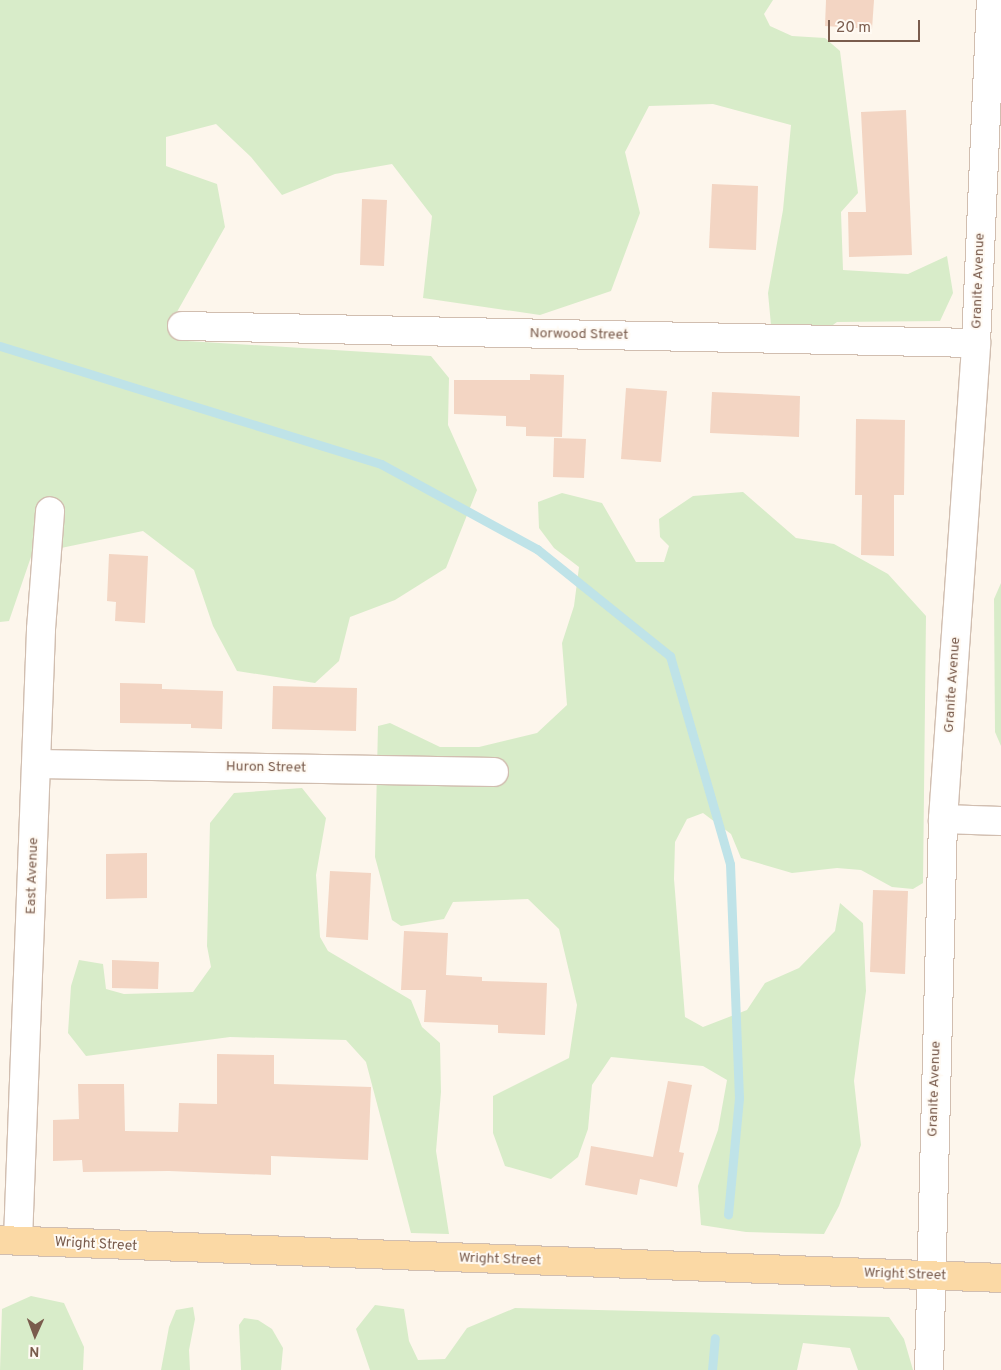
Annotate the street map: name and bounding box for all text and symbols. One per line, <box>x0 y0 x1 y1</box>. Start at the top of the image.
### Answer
scale bar <box>831 10 924 42</box>
text: 20 m <box>836 19 871 38</box>
street label: Granite Avenue <box>969 232 989 330</box>
street label: Norwood Street <box>529 326 629 344</box>
street label: Granite Avenue <box>941 636 965 734</box>
street label: Huron Street <box>226 759 306 777</box>
street label: East Avenue <box>23 837 43 915</box>
street label: Granite Avenue <box>925 1040 945 1138</box>
street label: Wright Street <box>54 1234 138 1256</box>
street label: Wright Street <box>458 1250 542 1270</box>
street label: Wright Street <box>863 1265 947 1285</box>
north arrow <box>10 1310 60 1360</box>
text: N <box>29 1342 40 1359</box>

